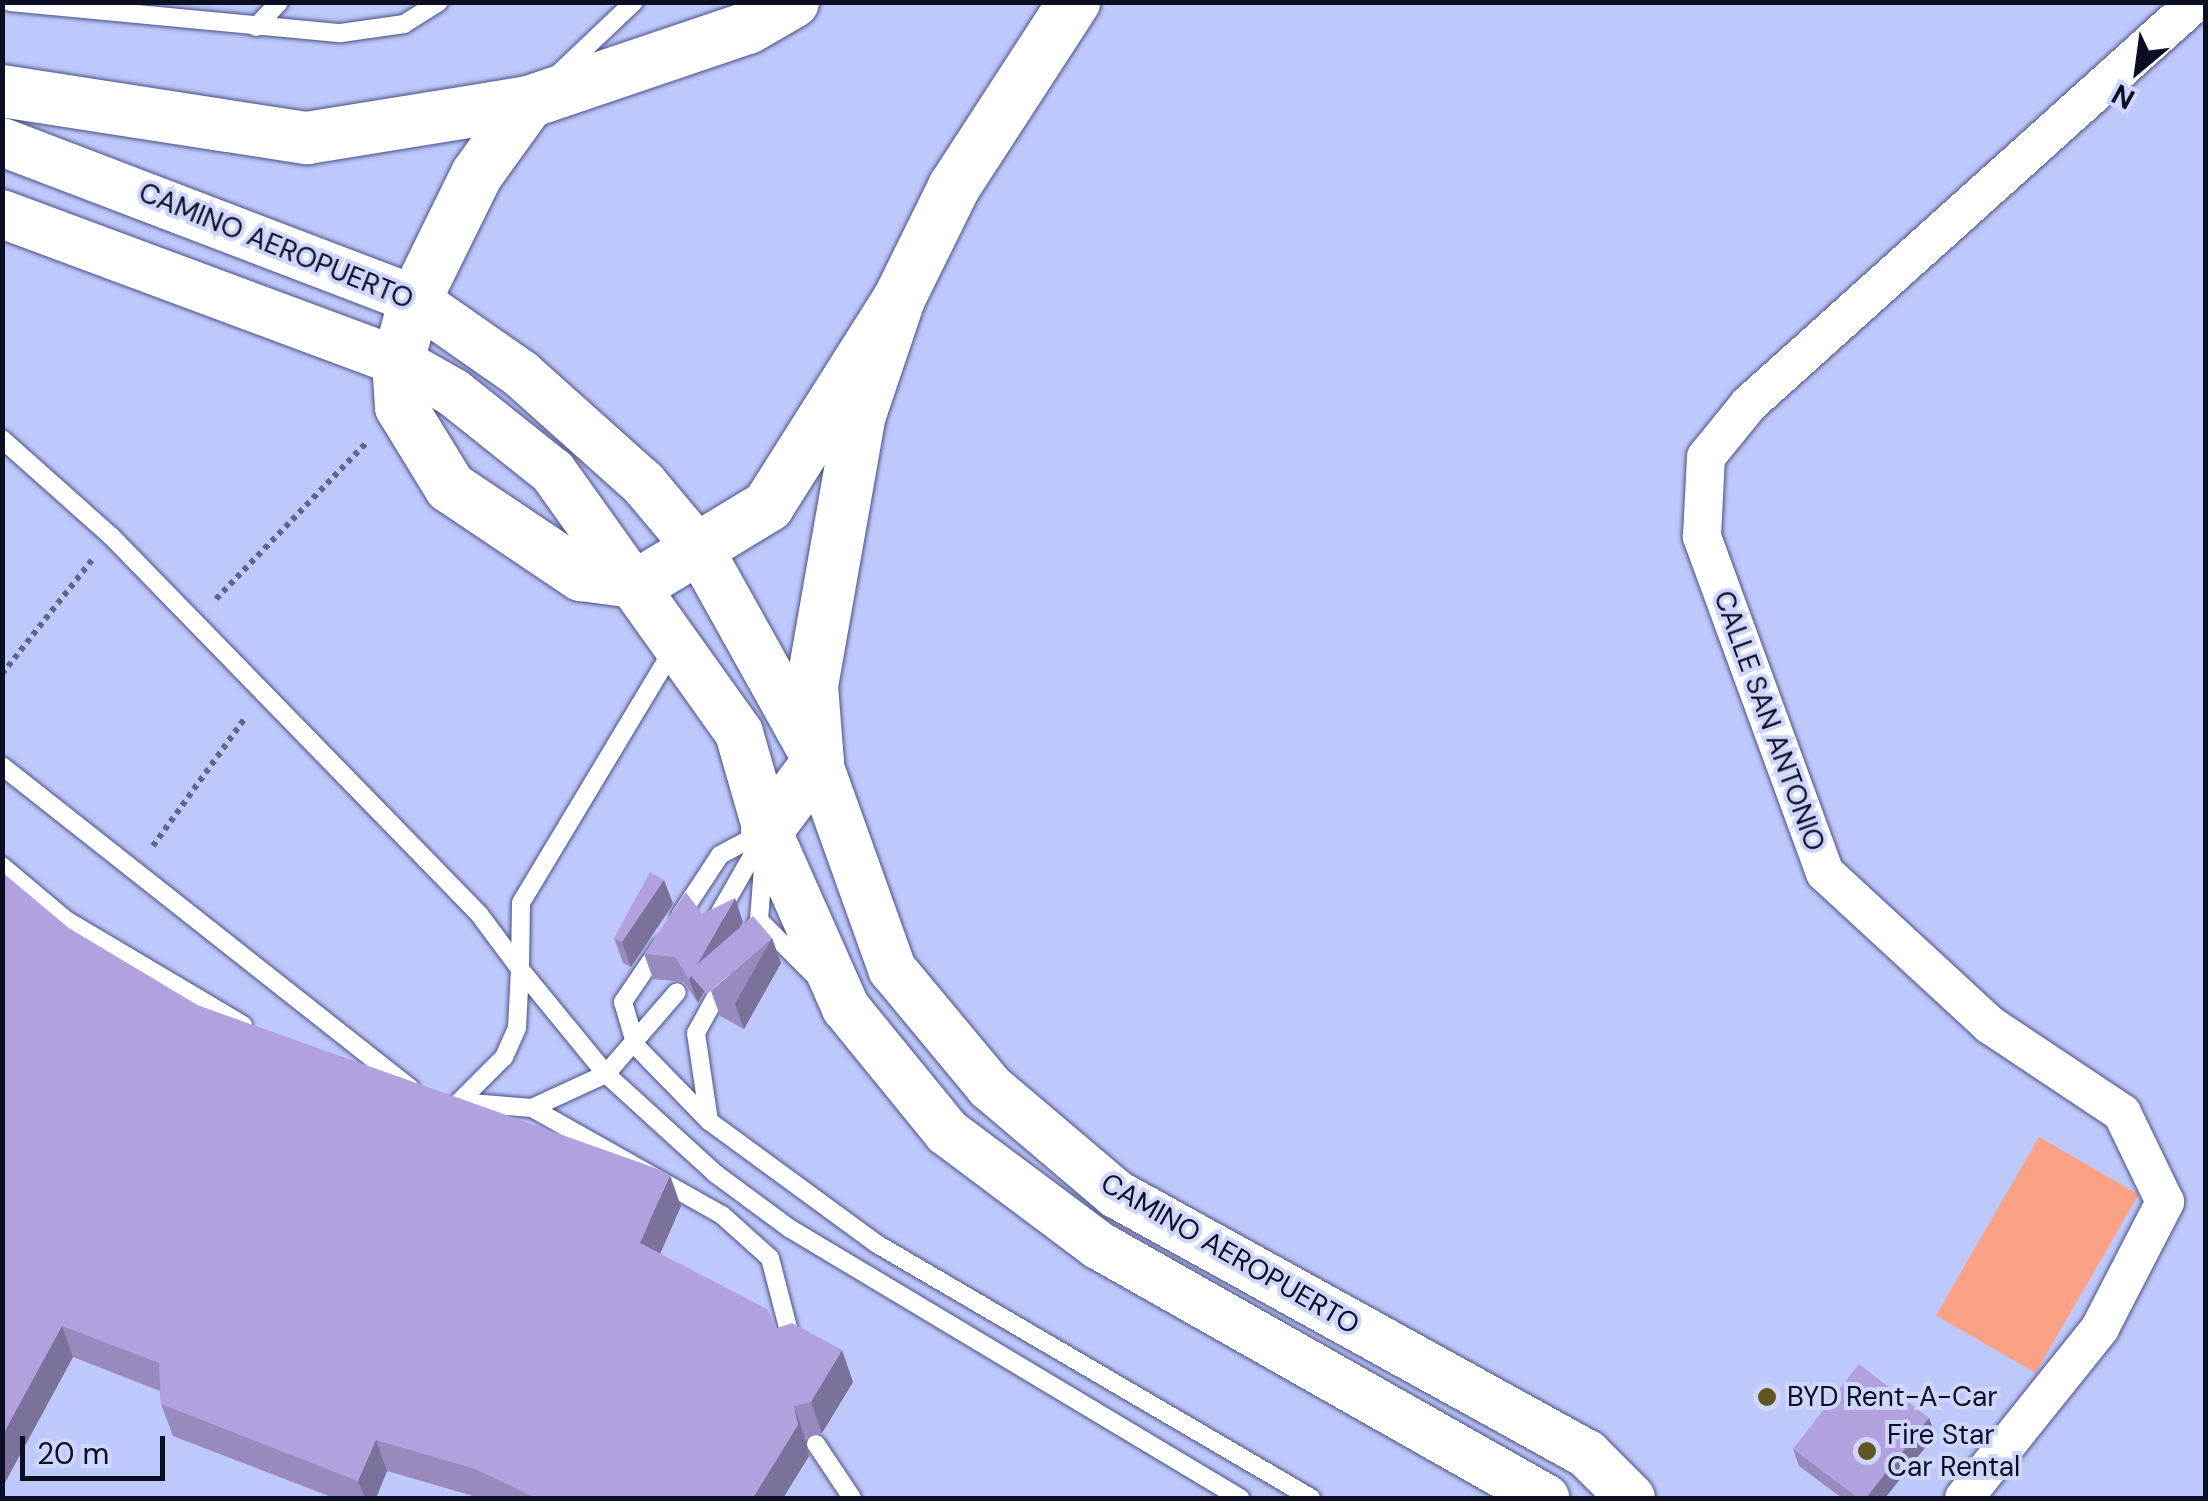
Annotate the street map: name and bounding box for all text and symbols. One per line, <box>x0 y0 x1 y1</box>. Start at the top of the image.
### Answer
north arrow <box>2088 20 2188 120</box>
text: N <box>2105 76 2141 118</box>
street label: CAMINO AEROPUERTO <box>134 176 418 316</box>
street label: CALLE SAN ANTONIO <box>1706 586 1832 856</box>
street label: CAMINO AEROPUERTO <box>1095 1166 1365 1342</box>
place label: BYD Rent-A-Car <box>1787 1380 1998 1414</box>
marker: BYD Rent-A-Car <box>1756 1386 1778 1408</box>
scale bar <box>25 1416 170 1478</box>
place label: Fire Star Car Rental <box>1887 1418 2020 1484</box>
text: 20 m <box>37 1434 109 1473</box>
marker: Fire Star Car Rental <box>1856 1440 1878 1462</box>

